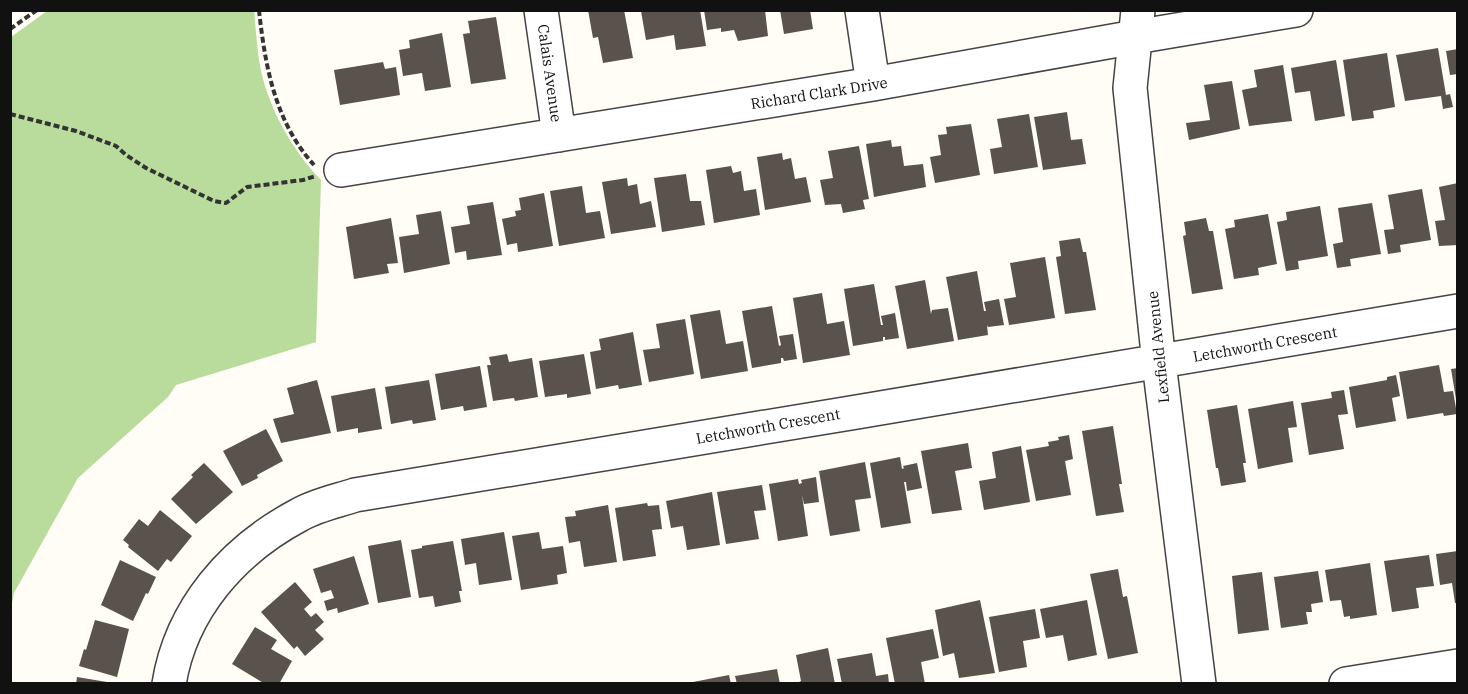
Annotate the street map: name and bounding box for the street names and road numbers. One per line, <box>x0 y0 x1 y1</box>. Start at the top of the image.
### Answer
street label: Calais Avenue <box>534 23 566 123</box>
street label: Richard Clark Drive <box>749 73 889 113</box>
street label: Lexfield Avenue <box>1143 290 1173 404</box>
street label: Letchworth Crescent <box>1191 322 1339 366</box>
street label: Letchworth Crescent <box>694 404 842 448</box>

